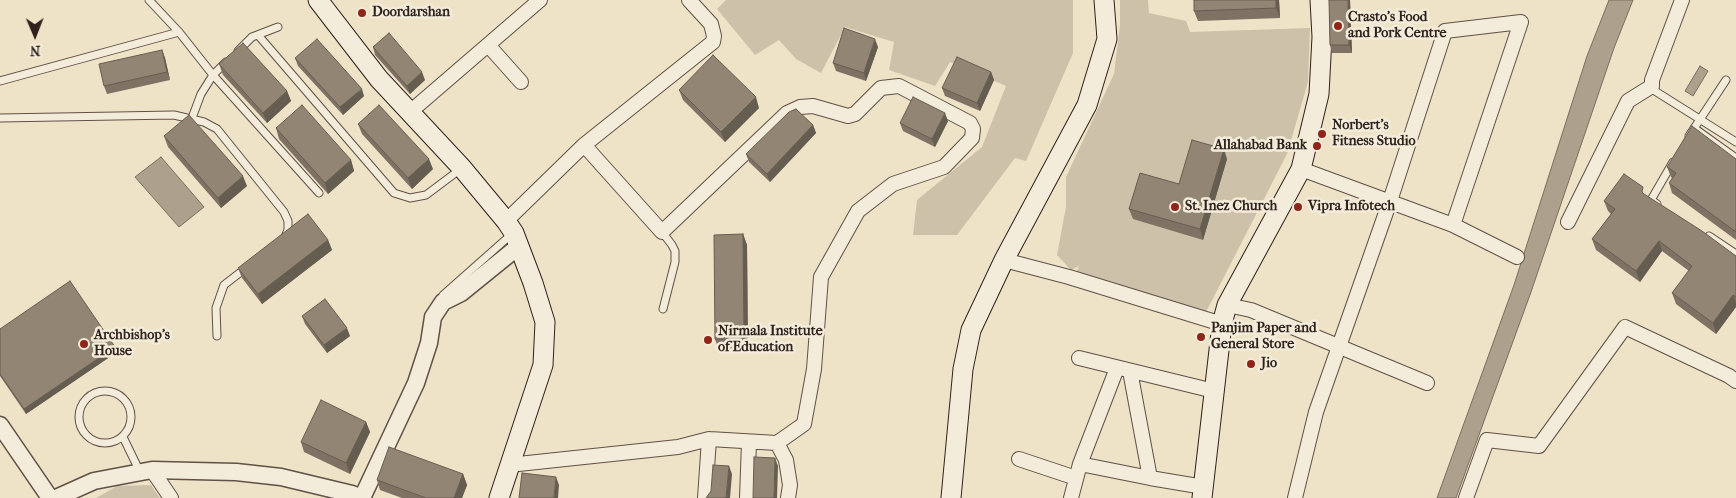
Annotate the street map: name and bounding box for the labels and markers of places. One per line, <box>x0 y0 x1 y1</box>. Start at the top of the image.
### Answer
place label: Doordarshan <box>372 5 450 21</box>
marker: Doordarshan <box>356 7 368 19</box>
place label: Crasto's Food and Pork Centre <box>1348 10 1447 42</box>
marker: Crasto's Food and Pork Centre <box>1332 20 1344 32</box>
place label: Norbert's Fitness Studio <box>1332 118 1416 150</box>
marker: Norbert's Fitness Studio <box>1316 128 1328 140</box>
place label: Allahabad Bank <box>1214 138 1307 154</box>
marker: Allahabad Bank <box>1311 140 1323 152</box>
place label: St. Inez Church <box>1185 199 1277 215</box>
place label: Vipra Infotech <box>1308 199 1395 215</box>
marker: St. Inez Church <box>1169 201 1181 213</box>
marker: Vipra Infotech <box>1292 201 1304 213</box>
place label: Panjim Paper and General Store <box>1211 321 1317 354</box>
place label: Nirmala Institute of Education <box>718 324 823 357</box>
place label: Archbishop's House <box>94 328 170 361</box>
marker: Panjim Paper and General Store <box>1195 331 1207 343</box>
marker: Nirmala Institute of Education <box>702 334 714 346</box>
marker: Archbishop's House <box>78 338 90 350</box>
place label: Jio <box>1261 356 1277 372</box>
marker: Jio <box>1245 358 1257 370</box>

